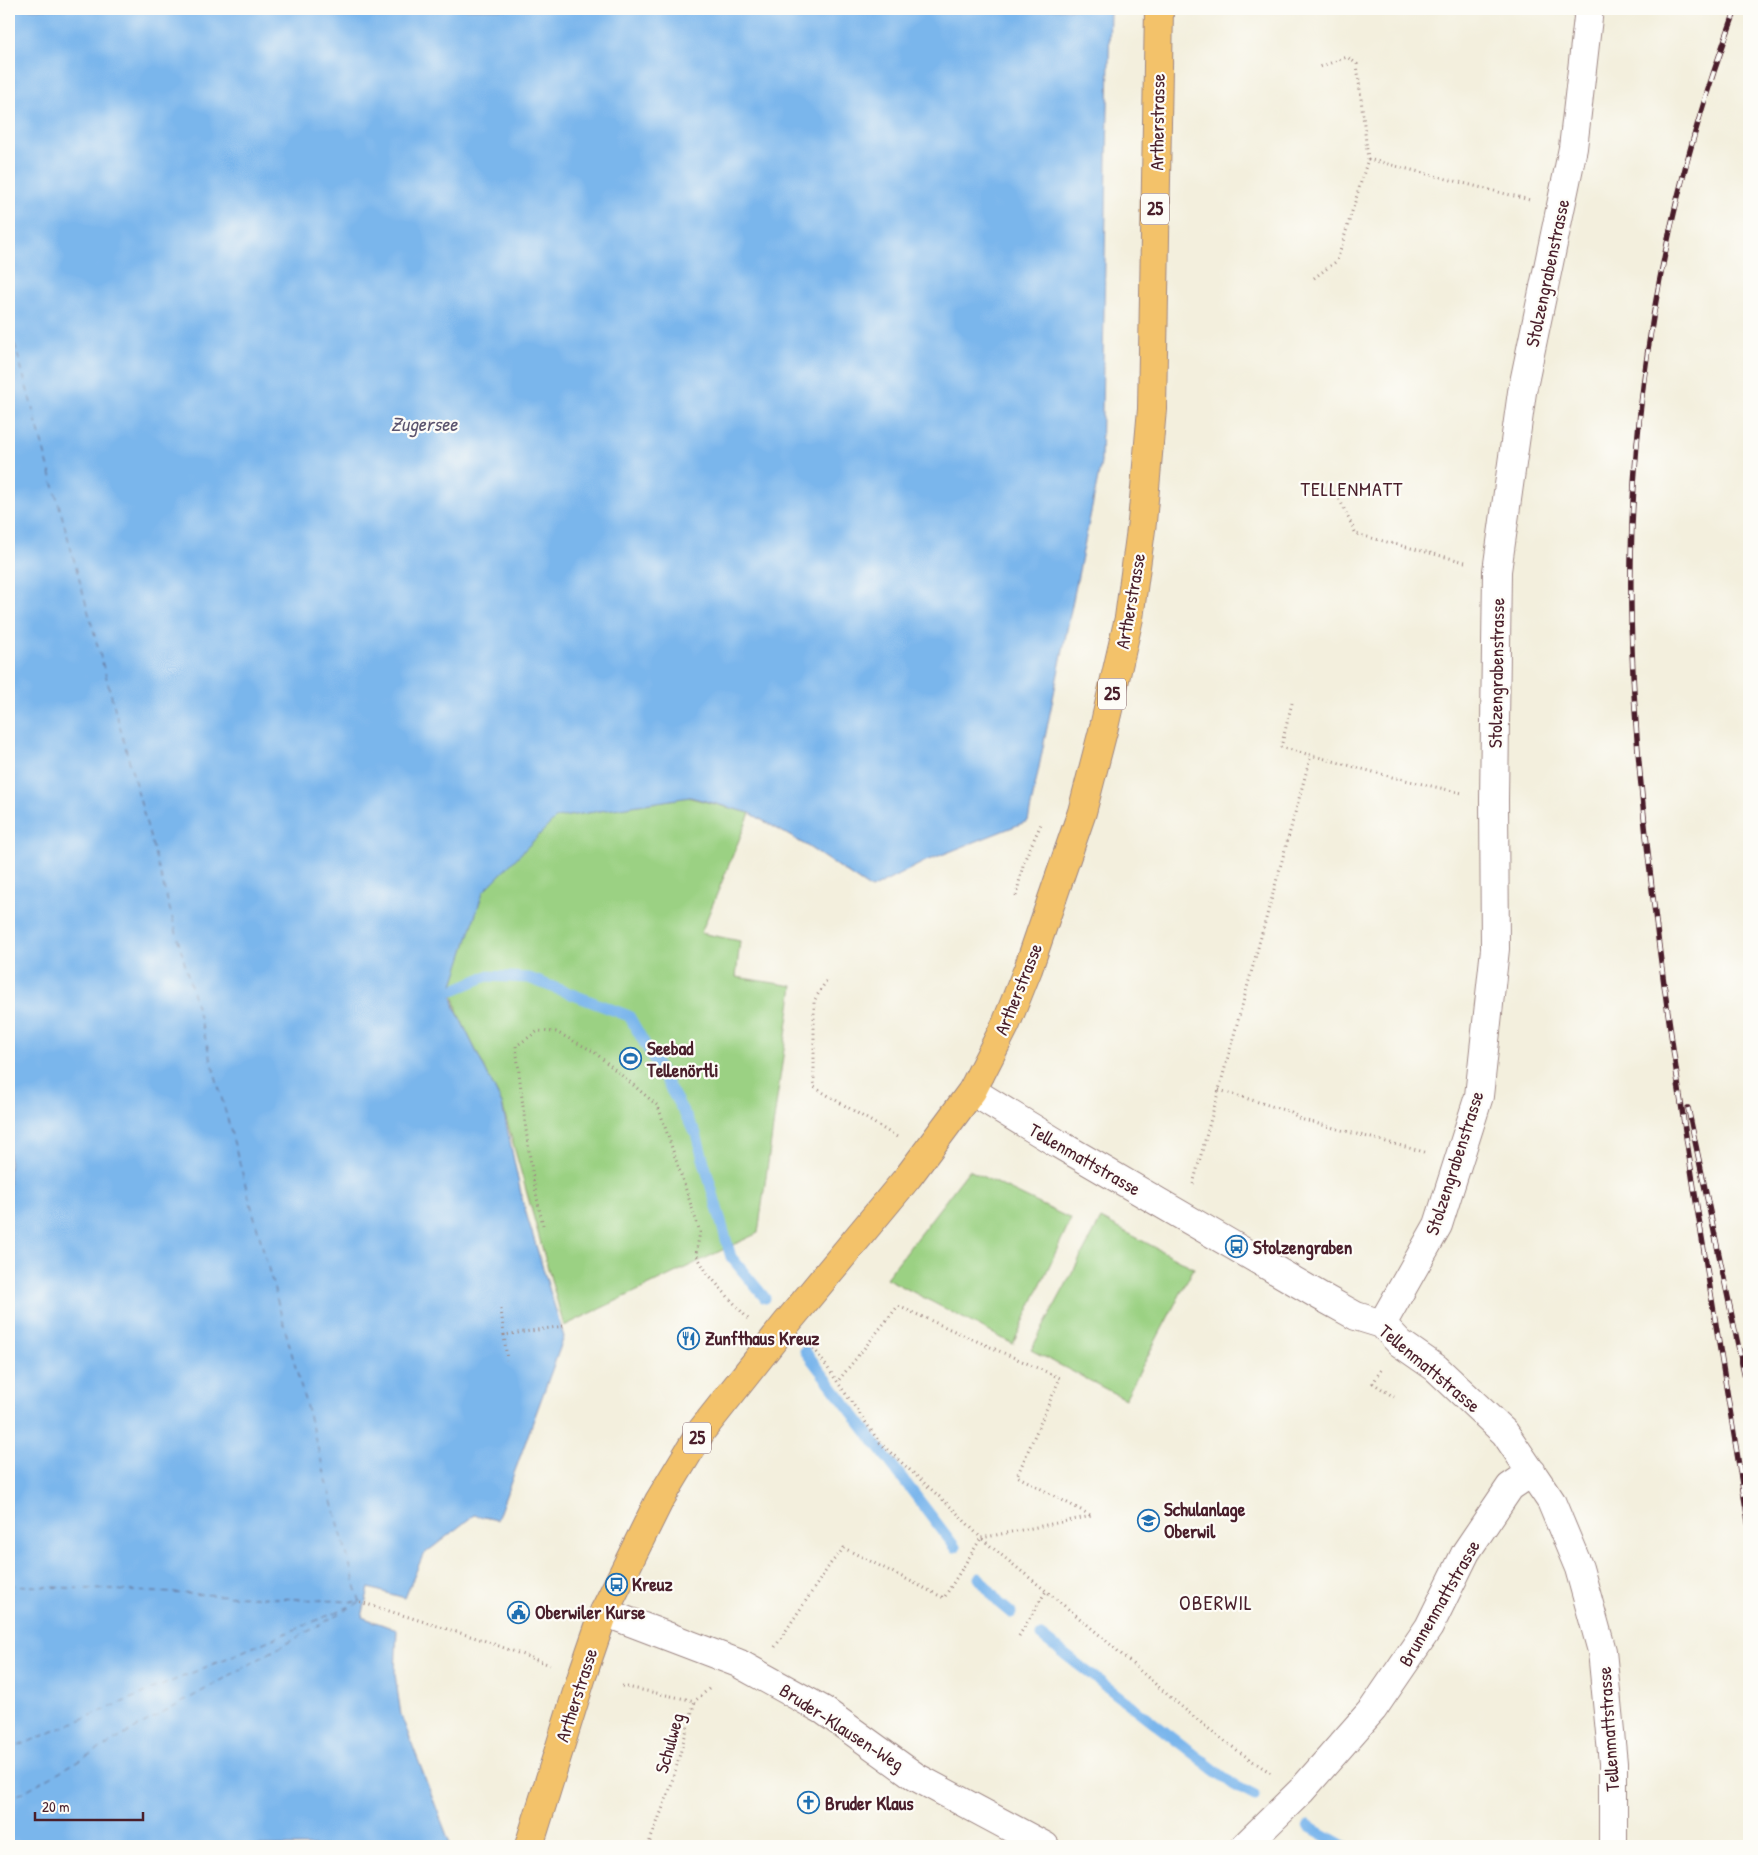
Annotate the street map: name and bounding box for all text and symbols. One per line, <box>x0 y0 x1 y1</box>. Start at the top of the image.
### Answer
street label: Artherstrasse <box>1143 73 1171 171</box>
road number: 25 <box>1141 193 1169 224</box>
street label: Stolzengrabenstrasse <box>1519 196 1575 349</box>
water label: Zugersee <box>391 410 458 438</box>
district label: TELLENMATT <box>1301 475 1403 502</box>
street label: Artherstrasse <box>1109 551 1151 651</box>
street label: Stolzengrabenstrasse <box>1482 597 1510 748</box>
road number: 25 <box>1098 679 1126 710</box>
street label: Artherstrasse <box>988 939 1048 1039</box>
place label: Seebad Tellenörtli <box>646 1035 719 1083</box>
sports icon: Seebad Tellenörtli <box>619 1047 643 1071</box>
street label: Stolzengrabenstrasse <box>1418 1087 1490 1238</box>
street label: Tellenmattstrasse <box>1024 1116 1146 1202</box>
place label: Stolzengraben <box>1253 1234 1353 1261</box>
bus stop icon: Stolzengraben <box>1225 1235 1249 1259</box>
street label: Tellenmattstrasse <box>1374 1318 1487 1418</box>
place label: Zunfthaus Kreuz <box>705 1325 820 1351</box>
restaurant icon: Zunfthaus Kreuz <box>677 1326 701 1350</box>
road number: 25 <box>683 1422 711 1454</box>
place label: Schulanlage Oberwil <box>1164 1496 1246 1544</box>
school or university icon: Schulanlage Oberwil <box>1136 1508 1160 1532</box>
street label: Brunnenmattstrasse <box>1392 1535 1486 1671</box>
place label: Kreuz <box>632 1571 673 1597</box>
bus stop icon: Kreuz <box>604 1572 628 1596</box>
district label: OBERWIL <box>1179 1588 1253 1617</box>
place label: Oberwiler Kurse <box>535 1599 646 1625</box>
public building icon: Oberwiler Kurse <box>507 1600 531 1624</box>
street label: Artherstrasse <box>549 1645 603 1745</box>
street label: Tellenmattstrasse <box>1591 1665 1625 1792</box>
street label: Bruder-Klausen-Weg <box>775 1677 909 1777</box>
street label: Schulweg <box>648 1710 690 1776</box>
scale bar <box>35 1790 142 1822</box>
place label: Bruder Klaus <box>825 1790 914 1816</box>
church icon: Bruder Klaus <box>797 1791 821 1815</box>
text: 20 m <box>42 1796 69 1817</box>

